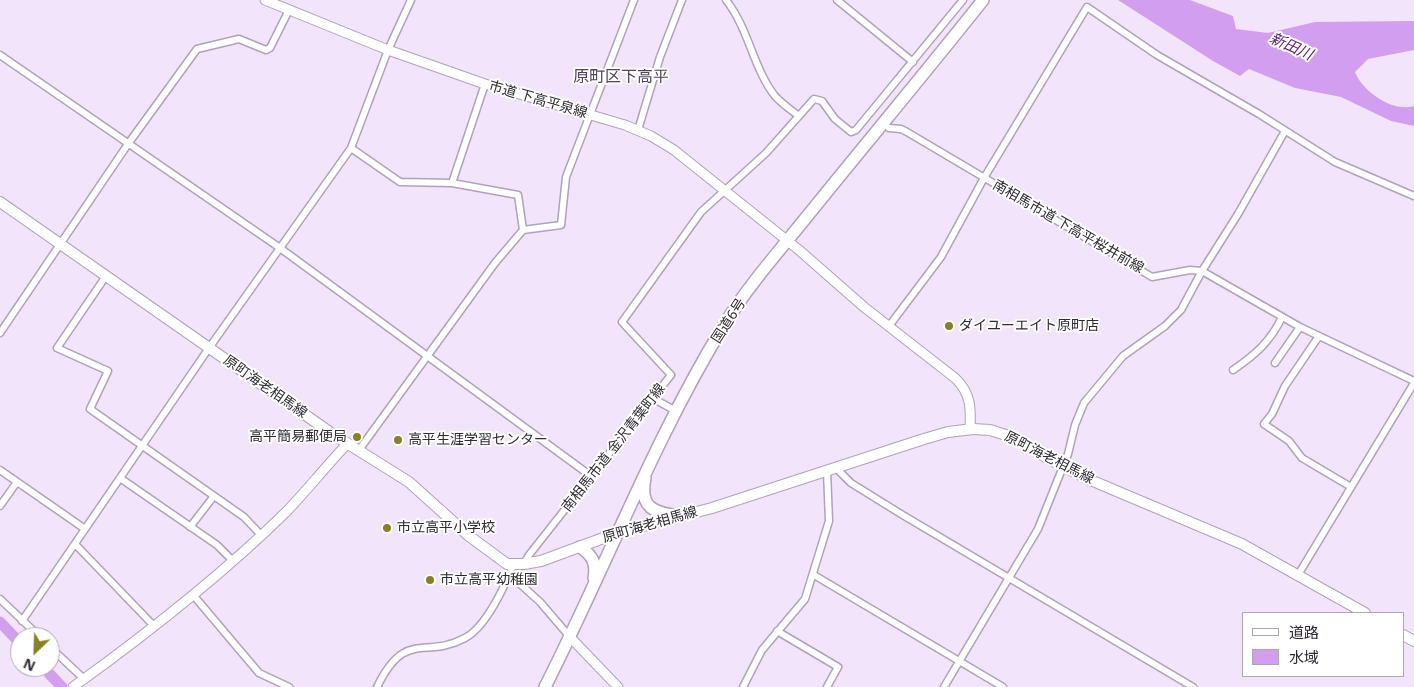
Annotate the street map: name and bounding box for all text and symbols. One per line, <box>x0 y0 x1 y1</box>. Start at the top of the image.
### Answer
water label: 新田川 <box>1267 30 1315 64</box>
district label: 原町区下高平 <box>573 67 669 87</box>
street label: 市道 下高平泉線 <box>487 78 589 122</box>
street label: 南相馬市道 下高平桜井前線 <box>989 177 1147 277</box>
street label: 国道6号 <box>708 295 750 347</box>
place label: ダイユーエイト原町店 <box>959 318 1099 334</box>
marker: ダイユーエイト原町店 <box>943 320 955 332</box>
street label: 原町海老相馬線 <box>220 352 310 422</box>
street label: 南相馬市道 金沢青葉町線 <box>559 381 669 515</box>
street label: 原町海老相馬線 <box>1002 428 1096 488</box>
place label: 高平簡易郵便局 <box>249 429 347 445</box>
marker: 高平簡易郵便局 <box>351 431 363 443</box>
place label: 高平生涯学習センター <box>408 432 548 448</box>
marker: 高平生涯学習センター <box>392 434 404 446</box>
street label: 原町海老相馬線 <box>601 503 699 547</box>
place label: 市立高平小学校 <box>397 520 495 536</box>
marker: 市立高平小学校 <box>381 522 393 534</box>
place label: 市立高平幼稚園 <box>440 572 538 588</box>
marker: 市立高平幼稚園 <box>424 574 436 586</box>
legend <box>1242 612 1404 677</box>
text: 道路 <box>1289 622 1319 642</box>
north arrow <box>10 627 60 677</box>
text: 水域 <box>1289 647 1319 667</box>
text: N <box>20 654 38 676</box>

